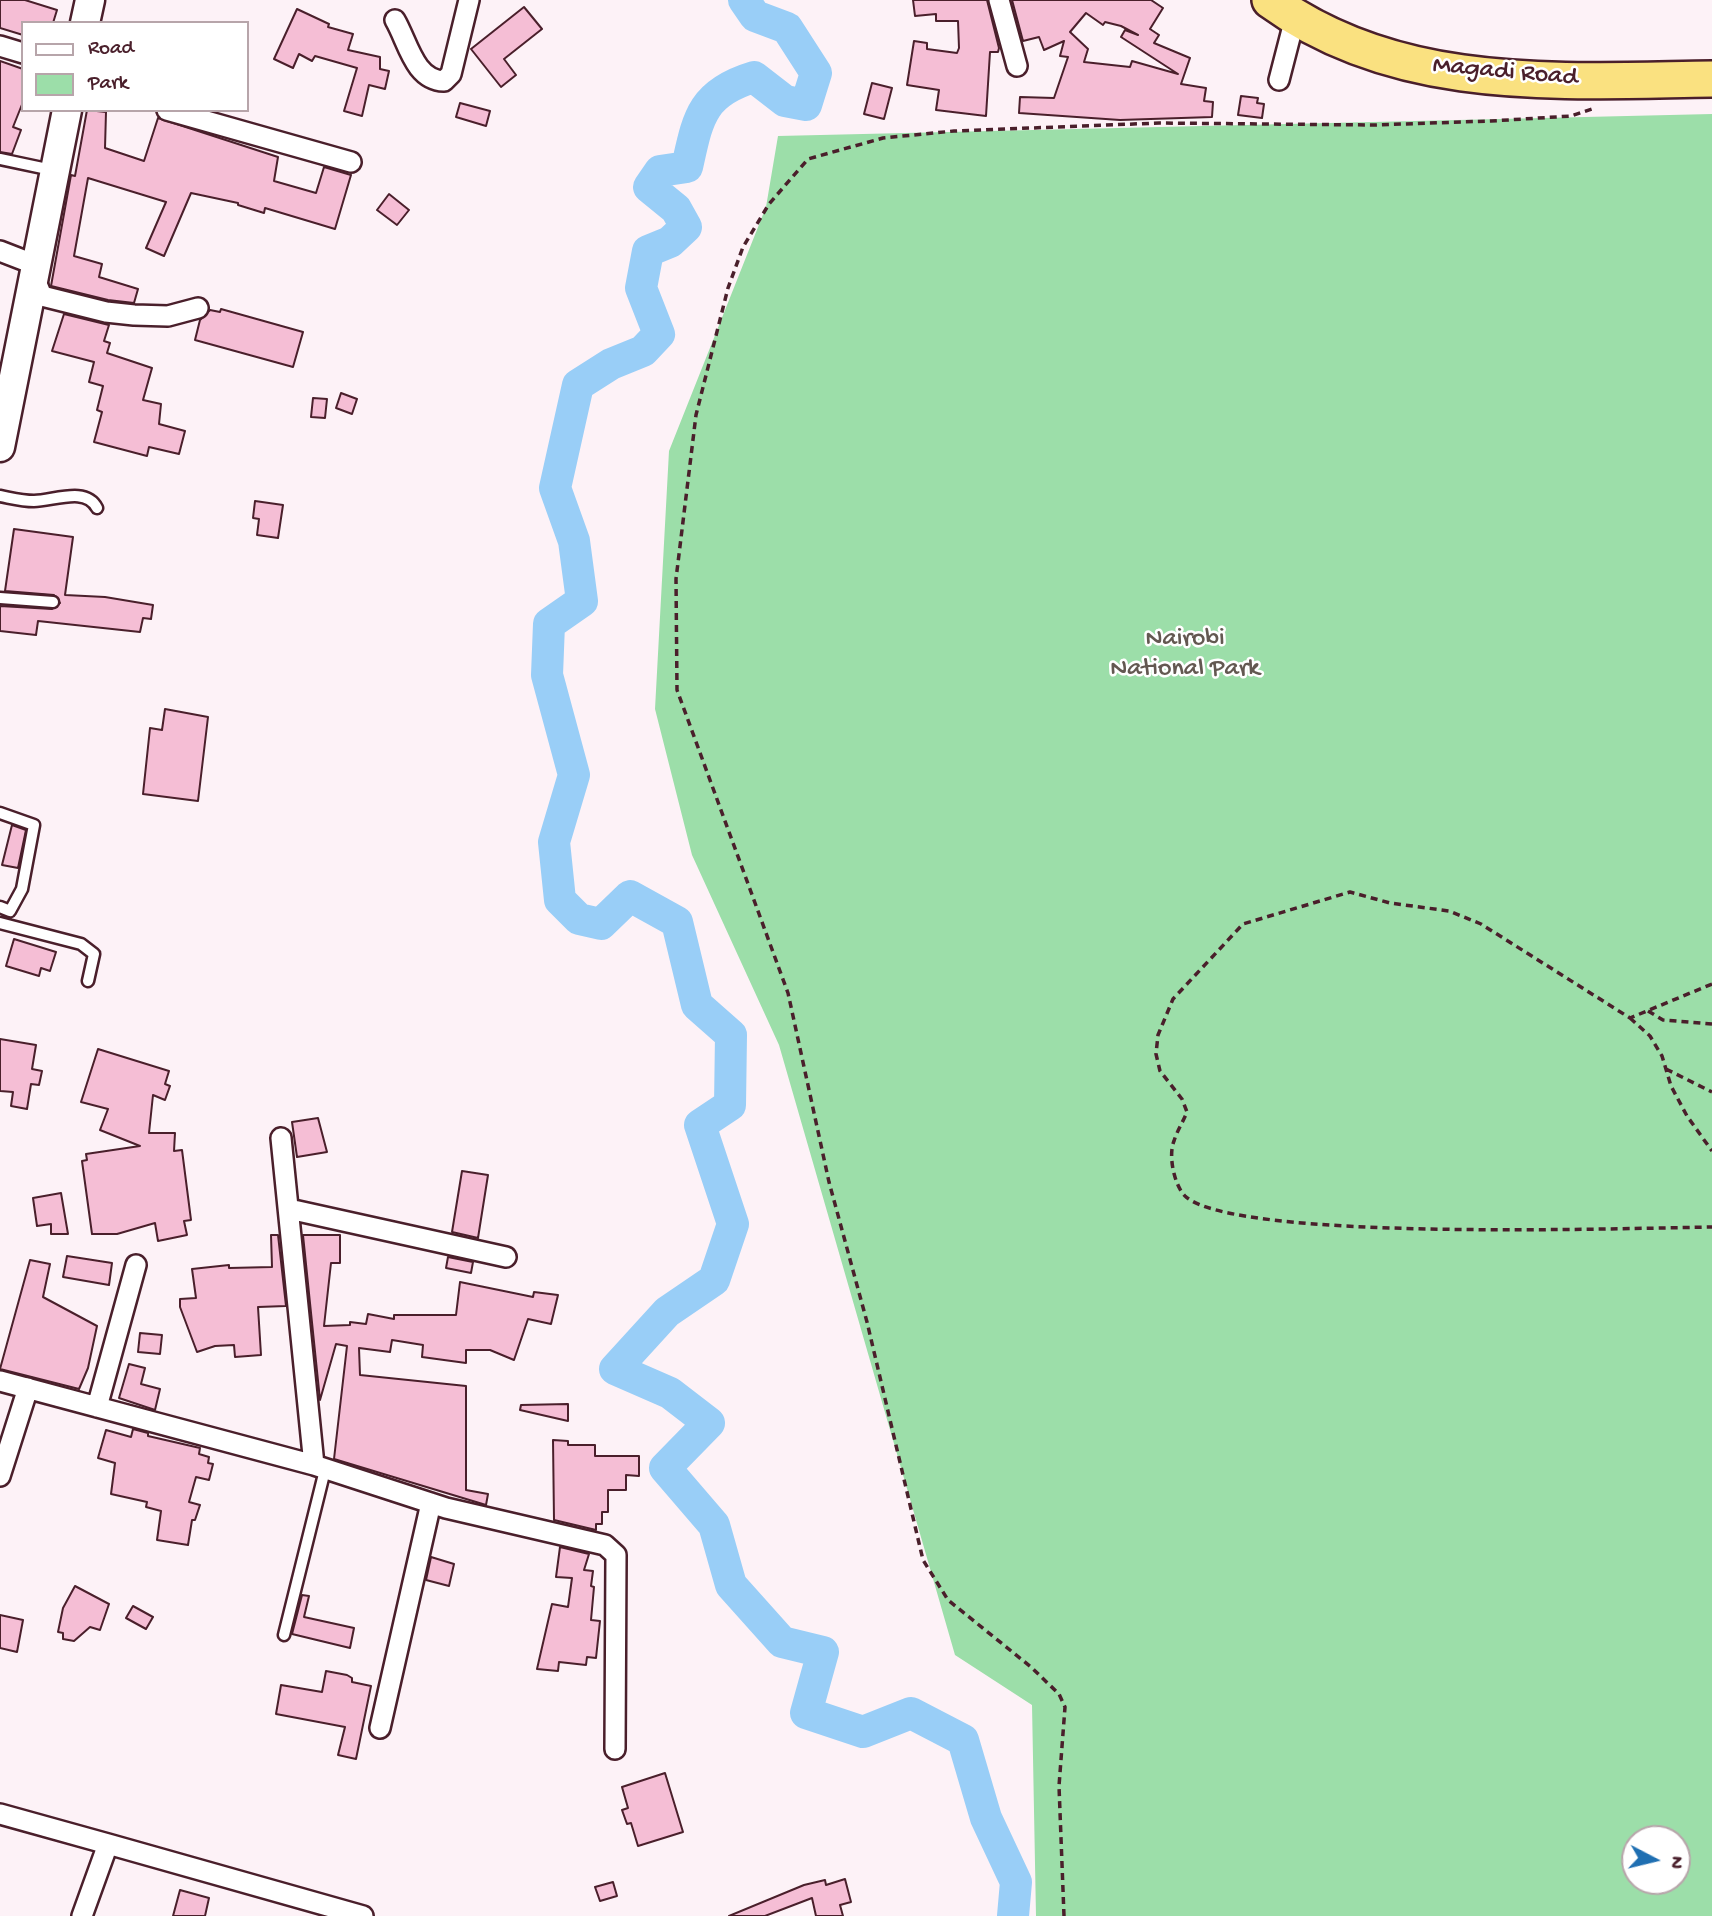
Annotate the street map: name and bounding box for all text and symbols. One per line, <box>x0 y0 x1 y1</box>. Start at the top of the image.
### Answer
legend <box>21 21 248 112</box>
text: Road <box>88 37 134 62</box>
street label: Magadi Road <box>1431 51 1579 95</box>
text: Park <box>88 72 128 97</box>
park label: Nairobi National Park <box>1110 624 1260 686</box>
north arrow <box>1621 1825 1691 1895</box>
text: N <box>1663 1855 1688 1870</box>

